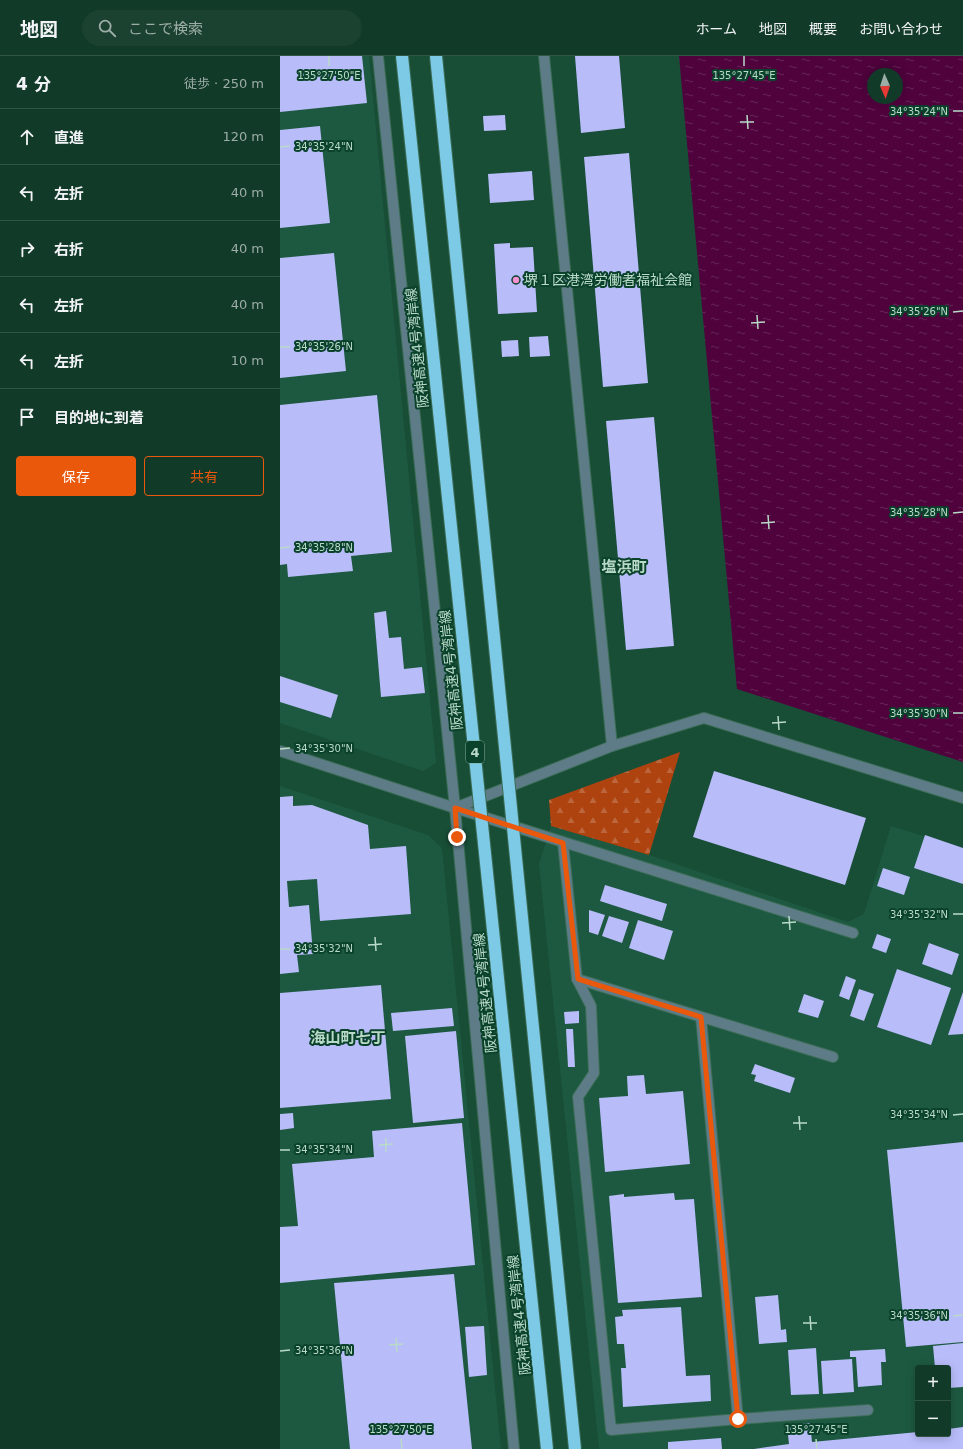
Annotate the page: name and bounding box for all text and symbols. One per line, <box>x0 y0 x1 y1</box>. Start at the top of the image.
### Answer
search box <box>82 10 362 46</box>
icon: search <box>96 17 118 39</box>
text: 地図 <box>20 18 58 40</box>
text: ここで検索 <box>128 20 203 38</box>
text: ホーム <box>695 21 737 37</box>
text: 地図 <box>759 21 787 37</box>
text: 概要 <box>809 21 837 37</box>
text: お問い合わせ <box>859 21 943 37</box>
north arrow <box>867 68 903 104</box>
text: 135°27'50"E <box>297 70 361 81</box>
text: 135°27'45"E <box>712 70 776 81</box>
text: 4 分 <box>16 74 51 94</box>
text: 徒歩 · 250 m <box>184 76 264 91</box>
text: 34°35'24"N <box>890 106 948 117</box>
icon: ahead <box>16 126 38 148</box>
text: 直進 <box>54 129 84 147</box>
text: 120 m <box>222 129 264 144</box>
text: 34°35'24"N <box>295 141 353 152</box>
icon: left <box>16 182 38 204</box>
text: 左折 <box>54 185 84 203</box>
text: 40 m <box>231 185 264 200</box>
icon: right <box>16 238 38 260</box>
text: 右折 <box>54 241 84 259</box>
text: 40 m <box>231 241 264 256</box>
place label: 堺１区港湾労働者福祉会館 <box>524 272 692 288</box>
marker: 堺１区港湾労働者福祉会館 <box>511 275 521 285</box>
street label: 阪神高速4号湾岸線 <box>403 287 431 409</box>
icon: left <box>16 294 38 316</box>
text: 左折 <box>54 297 84 315</box>
text: 40 m <box>231 297 264 312</box>
text: 34°35'26"N <box>890 306 948 317</box>
text: 34°35'26"N <box>295 341 353 352</box>
icon: left <box>16 350 38 372</box>
text: 左折 <box>54 353 84 371</box>
text: 10 m <box>231 353 264 368</box>
icon: arrive <box>16 406 38 428</box>
text: 目的地に到着 <box>54 409 144 427</box>
button: 保存 <box>16 456 136 496</box>
button: 共有 <box>144 456 264 496</box>
text: 34°35'28"N <box>890 507 948 518</box>
text: 34°35'28"N <box>295 542 353 553</box>
district label: 塩浜町 <box>601 558 647 576</box>
street label: 阪神高速4号湾岸線 <box>437 609 465 731</box>
text: 34°35'30"N <box>890 708 948 719</box>
road number: 4 <box>466 741 484 763</box>
text: 34°35'30"N <box>295 743 353 754</box>
route end <box>448 828 466 846</box>
text: 34°35'32"N <box>890 909 948 920</box>
street label: 阪神高速4号湾岸線 <box>471 932 499 1054</box>
text: 34°35'32"N <box>295 943 353 954</box>
district label: 海山町七丁 <box>310 1029 386 1047</box>
text: 34°35'34"N <box>890 1109 948 1120</box>
text: 34°35'34"N <box>295 1144 353 1155</box>
street label: 阪神高速4号湾岸線 <box>505 1254 533 1376</box>
text: 34°35'36"N <box>890 1310 948 1321</box>
text: 34°35'36"N <box>295 1345 353 1356</box>
map controls <box>915 1365 951 1437</box>
button: + <box>915 1365 951 1401</box>
button: − <box>915 1401 951 1437</box>
route start <box>729 1410 747 1428</box>
text: 135°27'50"E <box>369 1424 433 1435</box>
text: 135°27'45"E <box>784 1424 848 1435</box>

